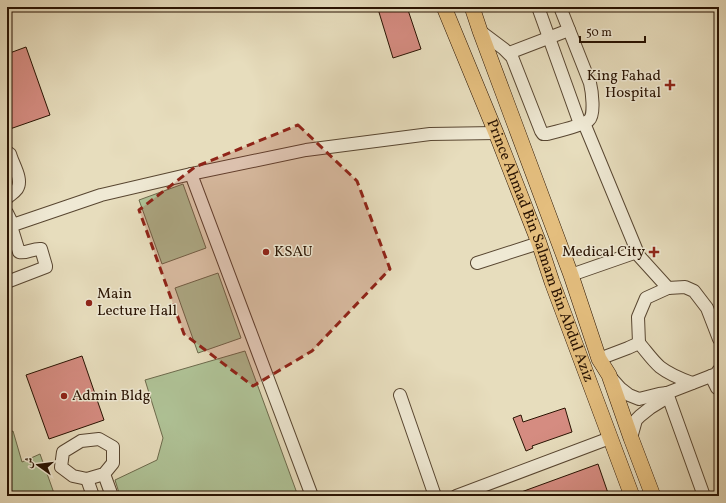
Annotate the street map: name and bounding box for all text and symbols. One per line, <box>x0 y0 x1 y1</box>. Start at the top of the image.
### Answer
scale bar <box>580 18 645 44</box>
text: 50 m <box>586 25 612 41</box>
place label: King Fahad Hospital <box>587 66 661 104</box>
marker: King Fahad Hospital <box>664 79 676 91</box>
street label: Prince Ahmad Bin Salmam Bin Abdul Aziz <box>481 116 599 385</box>
place label: KSAU <box>274 242 313 263</box>
place label: Medical City <box>562 242 645 263</box>
marker: Medical City <box>648 246 660 258</box>
marker: KSAU <box>261 247 271 257</box>
place label: Main Lecture Hall <box>97 284 177 322</box>
marker: Main Lecture Hall <box>84 298 94 308</box>
place label: Admin Bldg <box>72 386 151 407</box>
marker: Admin Bldg <box>59 391 69 401</box>
north arrow <box>18 445 58 485</box>
text: ش <box>21 456 38 470</box>

